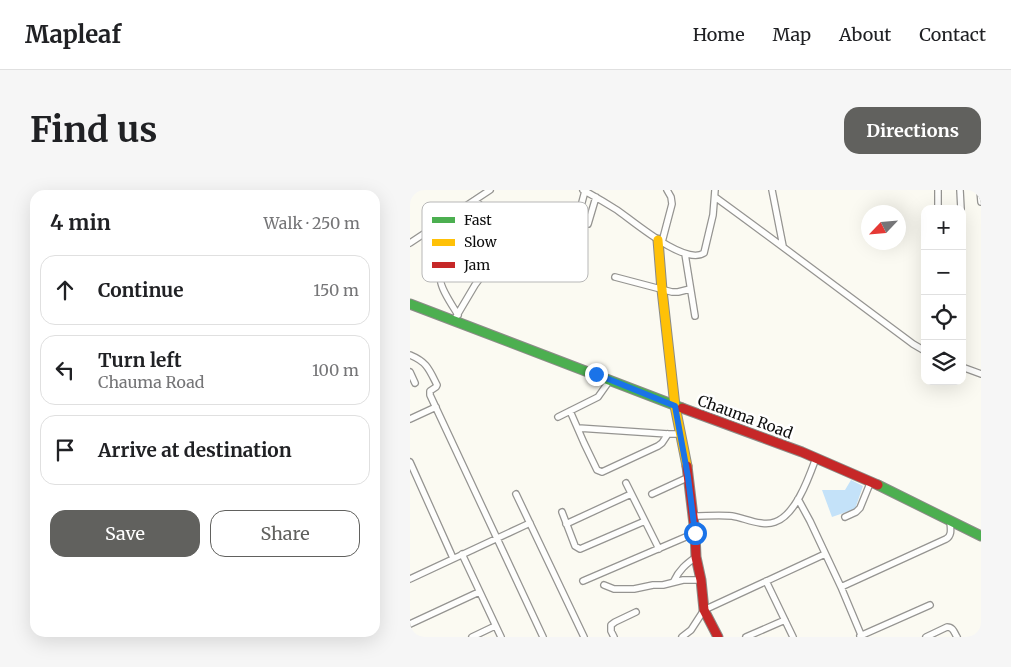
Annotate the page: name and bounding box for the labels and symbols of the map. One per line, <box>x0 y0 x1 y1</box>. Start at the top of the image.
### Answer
legend <box>422 202 588 282</box>
north arrow <box>861 205 906 250</box>
text: Fast <box>464 211 492 229</box>
text: Slow <box>464 233 497 251</box>
text: Jam <box>463 256 490 274</box>
route end <box>585 363 608 386</box>
street label: Chauma Road <box>695 391 795 443</box>
route start <box>684 522 707 545</box>

